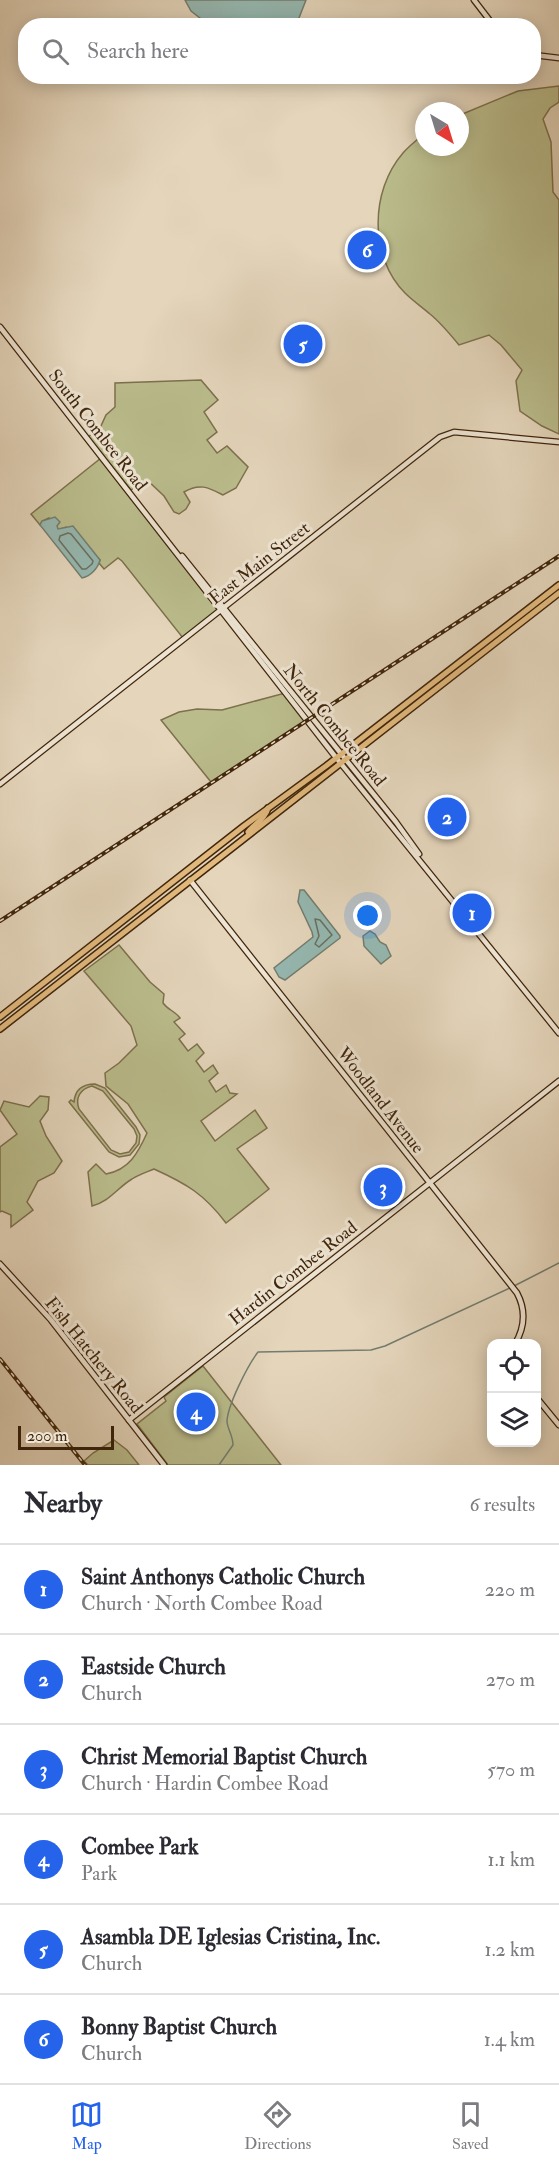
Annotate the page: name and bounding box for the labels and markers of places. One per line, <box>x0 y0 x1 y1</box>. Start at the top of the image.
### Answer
pin: 6 <box>348 228 386 272</box>
pin: 5 <box>284 322 322 366</box>
pin: 2 <box>428 794 466 840</box>
pin: 1 <box>452 890 492 936</box>
pin: 3 <box>364 1164 403 1210</box>
pin: 4 <box>176 1390 216 1434</box>

